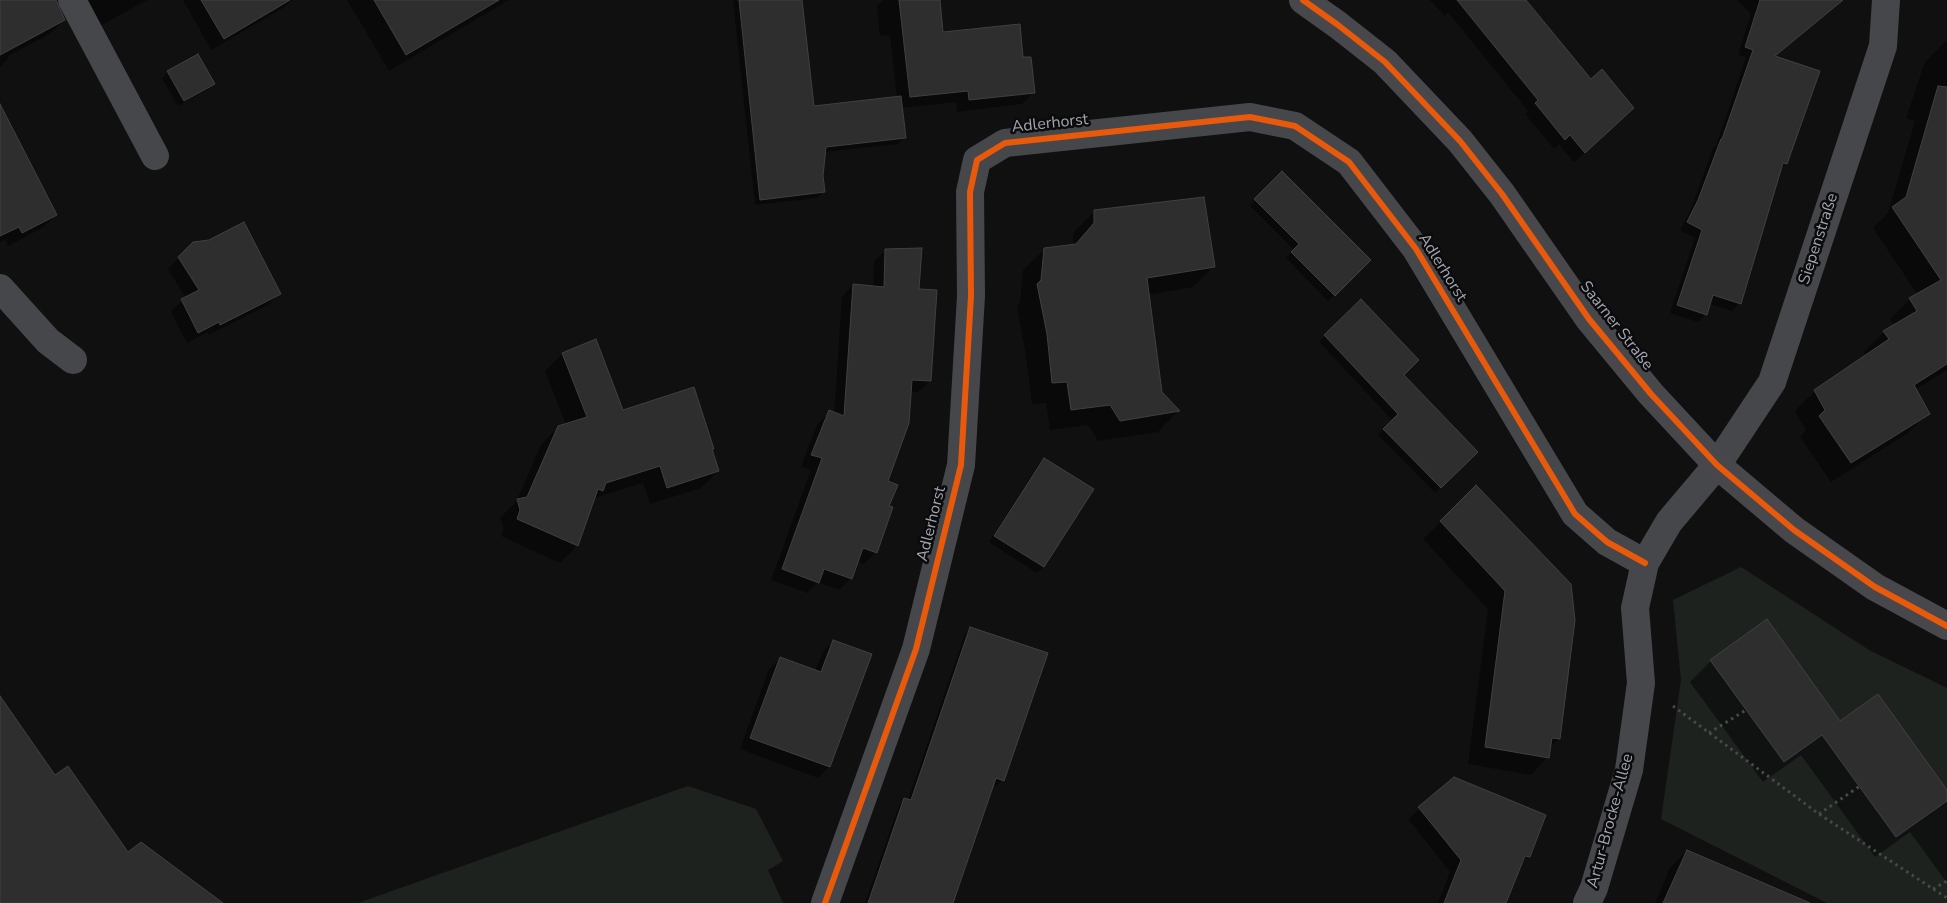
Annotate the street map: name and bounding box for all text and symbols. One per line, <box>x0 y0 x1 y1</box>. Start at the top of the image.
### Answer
street label: Adlerhorst <box>1011 110 1089 138</box>
street label: Siepenstraße <box>1795 191 1843 287</box>
street label: Adlerhorst <box>1414 230 1470 306</box>
street label: Saarner Straße <box>1575 278 1657 374</box>
street label: Adlerhorst <box>913 484 951 564</box>
street label: Artur-Brocke-Allee <box>1584 752 1638 890</box>

